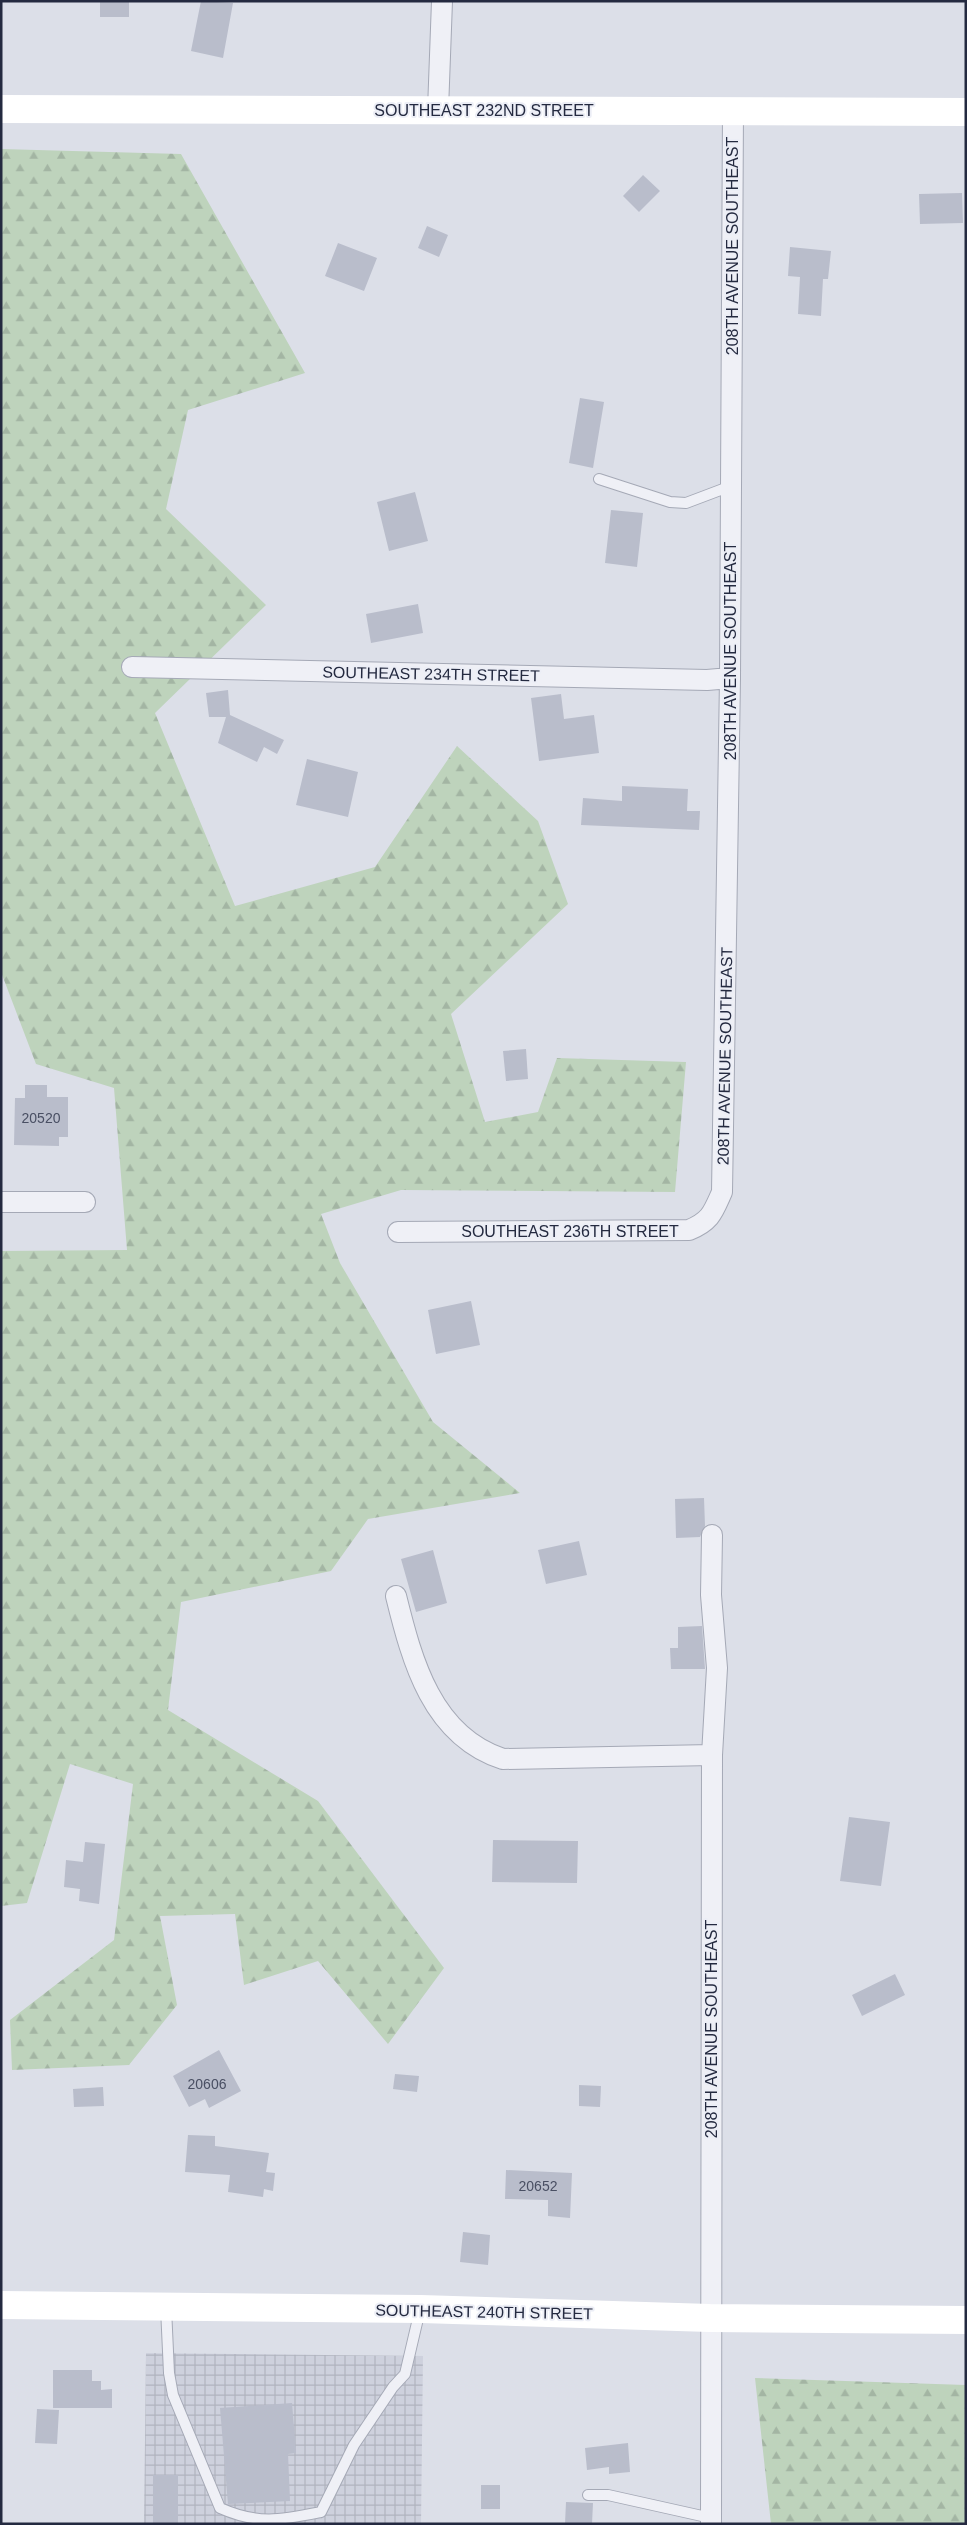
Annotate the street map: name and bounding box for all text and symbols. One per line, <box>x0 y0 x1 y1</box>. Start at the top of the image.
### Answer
street label: SOUTHEAST 232ND STREET <box>374 102 594 119</box>
street label: 208TH AVENUE SOUTHEAST <box>724 137 741 355</box>
street label: 208TH AVENUE SOUTHEAST <box>722 542 739 760</box>
street label: SOUTHEAST 234TH STREET <box>322 664 540 684</box>
street label: 208TH AVENUE SOUTHEAST <box>715 946 735 1165</box>
house number: 20520 <box>22 1110 61 1126</box>
street label: SOUTHEAST 236TH STREET <box>461 1223 679 1240</box>
street label: 208TH AVENUE SOUTHEAST <box>703 1920 720 2138</box>
house number: 20606 <box>188 2076 227 2092</box>
house number: 20652 <box>519 2178 558 2194</box>
street label: SOUTHEAST 240TH STREET <box>375 2302 593 2322</box>

